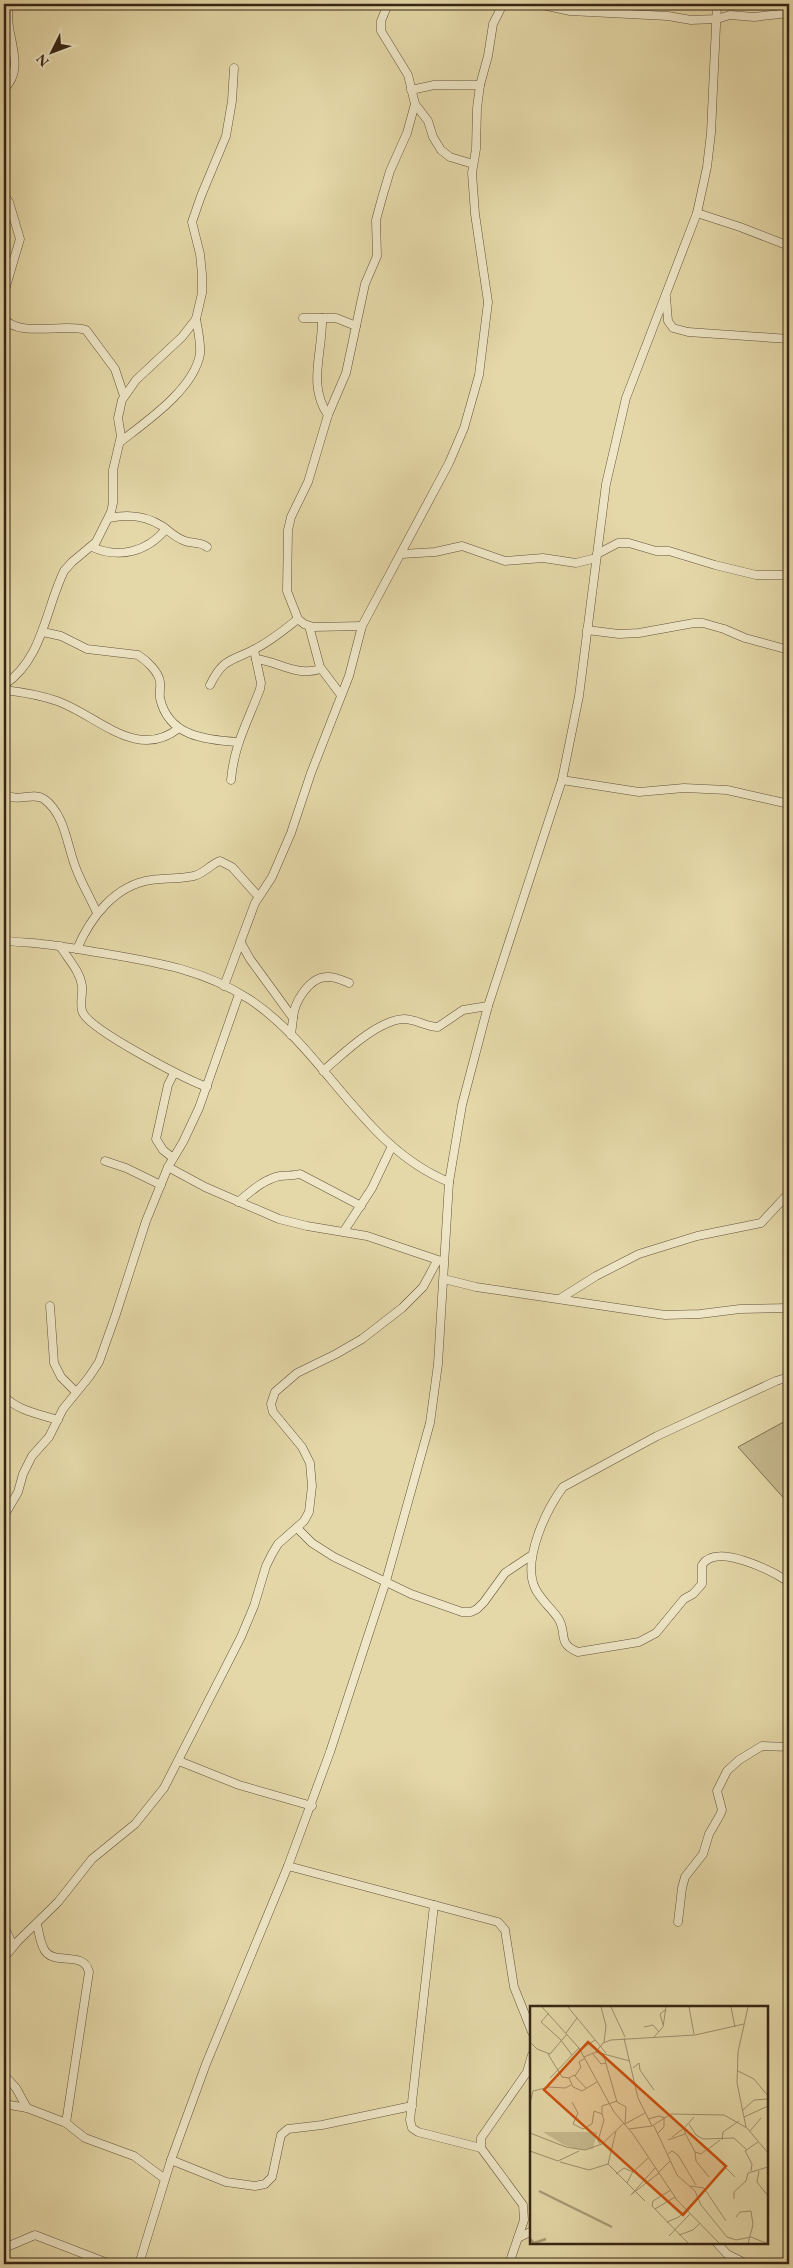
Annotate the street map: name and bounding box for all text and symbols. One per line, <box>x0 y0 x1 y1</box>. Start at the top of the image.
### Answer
north arrow <box>28 28 78 78</box>
text: N <box>31 50 53 71</box>
inset map <box>530 2006 768 2243</box>

